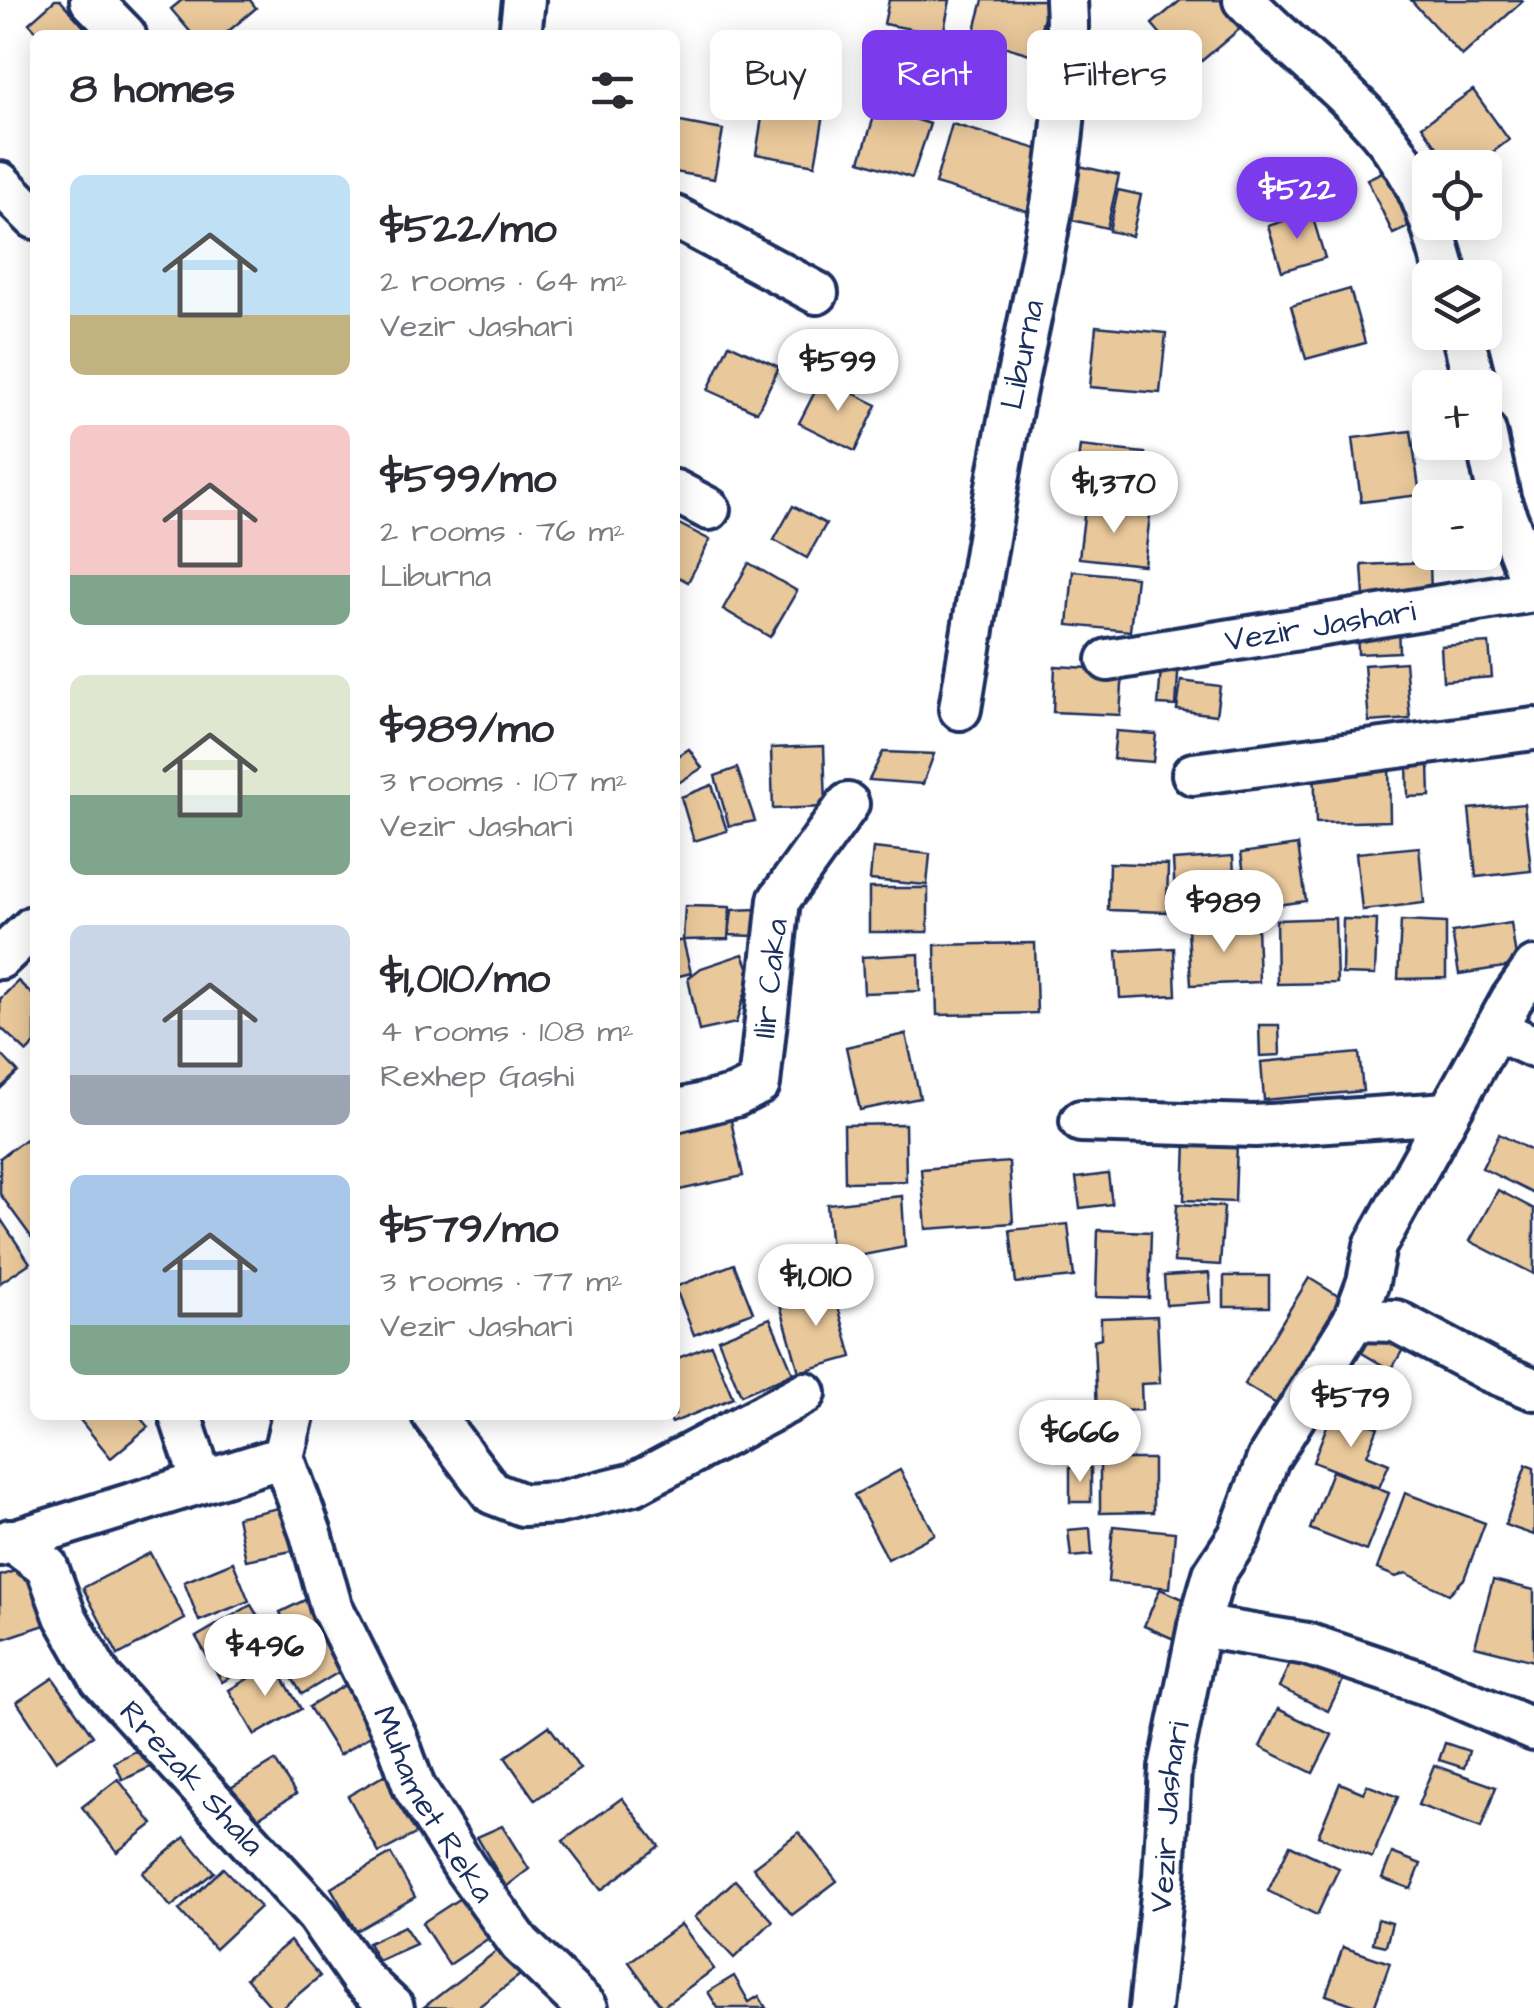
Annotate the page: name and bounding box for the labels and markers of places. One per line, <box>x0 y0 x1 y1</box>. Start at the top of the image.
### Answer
pin: $522 <box>1238 157 1356 242</box>
pin: $599 <box>779 329 897 414</box>
pin: $1,370 <box>1033 451 1195 536</box>
pin: $989 <box>1165 870 1283 955</box>
pin: $1,010 <box>735 1244 897 1329</box>
pin: $579 <box>1292 1365 1410 1450</box>
pin: $666 <box>1021 1400 1139 1485</box>
pin: $496 <box>206 1614 324 1699</box>

